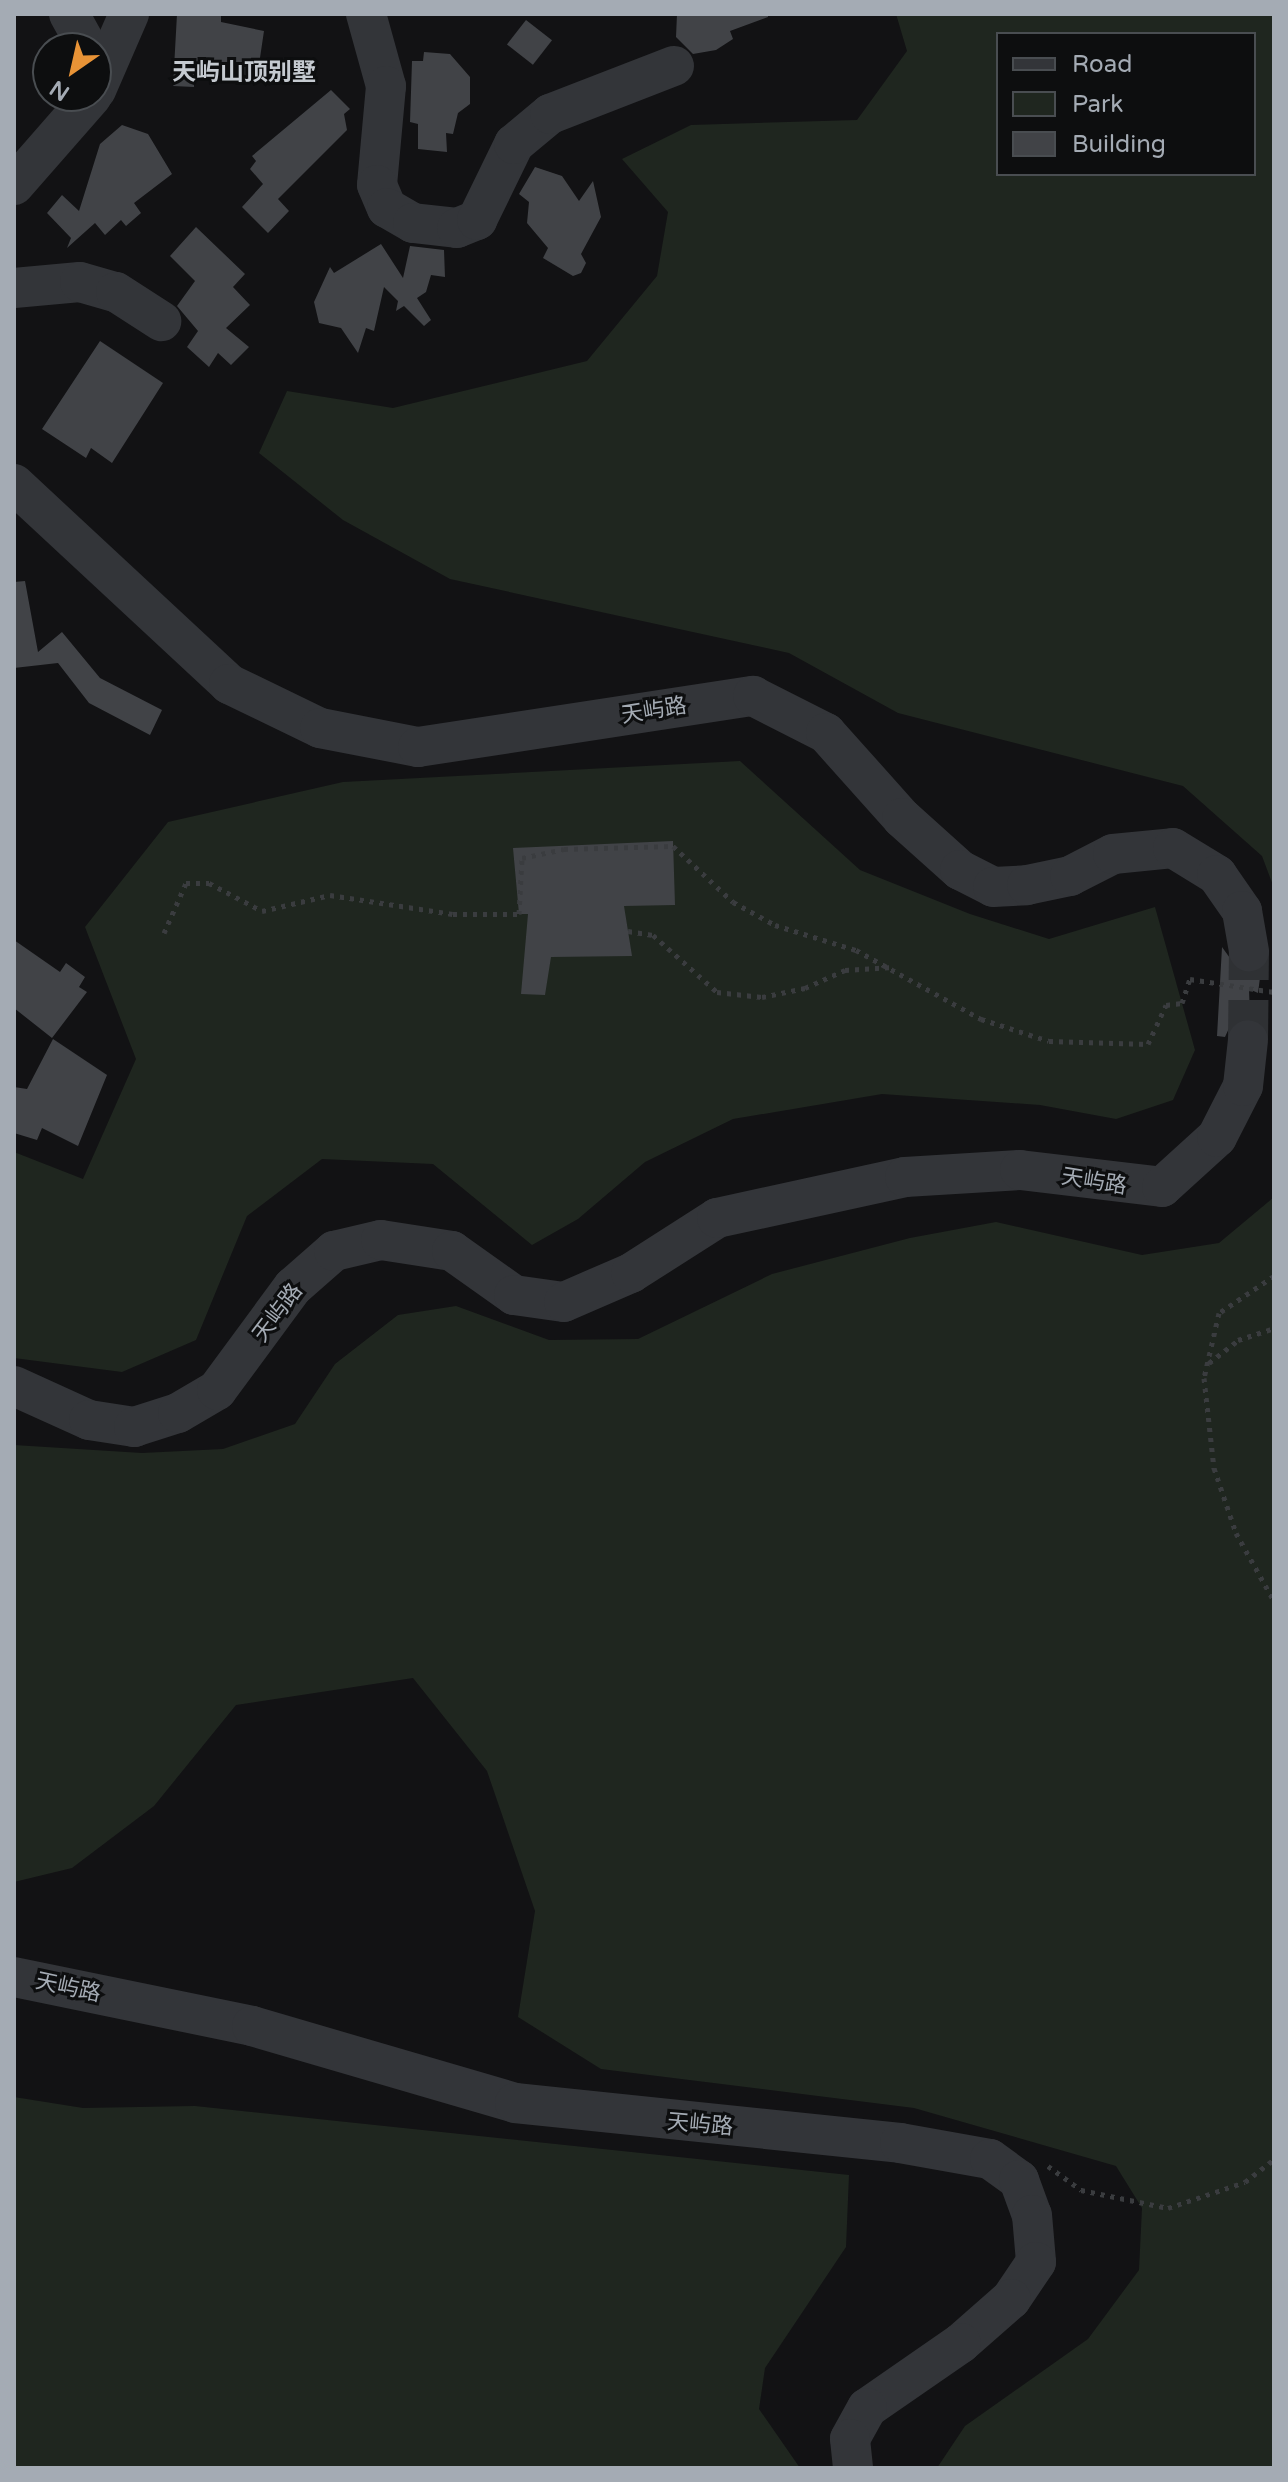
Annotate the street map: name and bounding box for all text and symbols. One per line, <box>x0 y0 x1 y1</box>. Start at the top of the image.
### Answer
north arrow <box>32 32 112 112</box>
legend <box>996 32 1256 176</box>
text: Road <box>1072 50 1132 79</box>
district label: 天屿山顶别墅 <box>172 59 316 87</box>
text: N <box>45 75 74 106</box>
text: Park <box>1072 90 1123 119</box>
text: Building <box>1072 130 1166 159</box>
street label: 天屿路 <box>619 693 689 729</box>
street label: 天屿路 <box>1059 1164 1129 1200</box>
street label: 天屿路 <box>248 1279 308 1347</box>
street label: 天屿路 <box>33 1968 103 2008</box>
street label: 天屿路 <box>666 2109 734 2141</box>

